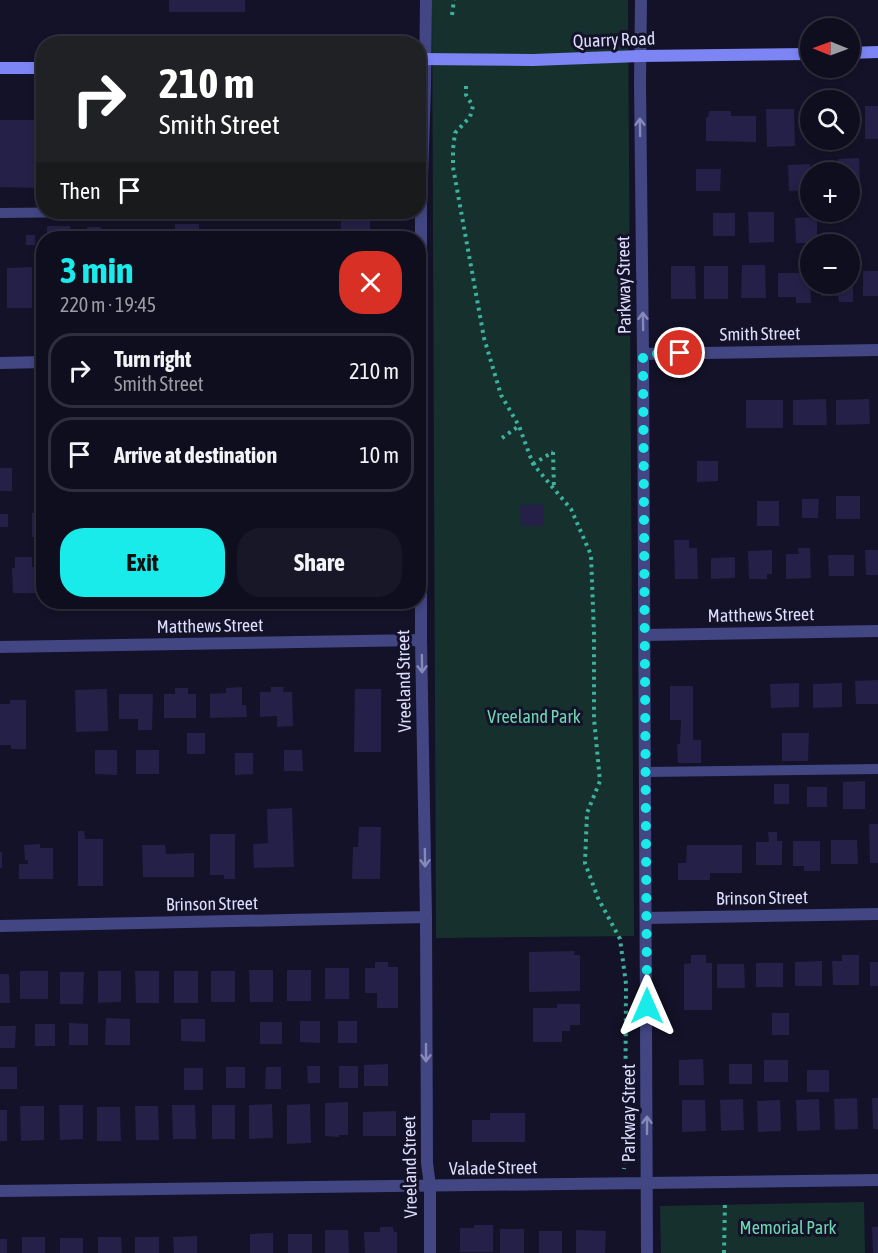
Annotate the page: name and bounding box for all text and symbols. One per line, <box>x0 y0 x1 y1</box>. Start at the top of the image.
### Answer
north arrow <box>800 18 860 78</box>
map controls <box>800 18 860 294</box>
street label: Quarry Road <box>572 28 656 51</box>
text: 210 m <box>159 59 254 107</box>
icon: right <box>60 60 138 138</box>
button: search <box>800 90 860 150</box>
text: Smith Street <box>159 109 280 140</box>
one-way arrow <box>635 117 646 137</box>
button: + <box>800 162 860 222</box>
icon: arrive <box>113 174 146 207</box>
text: Then <box>60 178 101 204</box>
button: − <box>800 234 860 294</box>
street label: Parkway Street <box>612 236 635 334</box>
text: 3 min <box>60 249 134 291</box>
button: close <box>339 251 402 314</box>
text: 220 m · 19:45 <box>60 293 156 316</box>
one-way arrow <box>637 312 649 332</box>
street label: Smith Street <box>720 322 800 345</box>
pin <box>654 327 705 378</box>
icon: arrive <box>663 336 696 369</box>
text: Turn right <box>114 346 191 372</box>
icon: right <box>63 354 96 387</box>
text: 210 m <box>349 358 399 384</box>
text: Smith Street <box>114 372 203 395</box>
icon: arrive <box>63 438 96 471</box>
text: Arrive at destination <box>114 442 277 468</box>
text: 10 m <box>359 442 399 468</box>
button: Exit <box>60 528 225 597</box>
button: Share <box>237 528 402 597</box>
street label: Matthews Street <box>708 603 814 626</box>
street label: Matthews Street <box>157 614 263 637</box>
street label: Vreeland Street <box>392 629 415 733</box>
one-way arrow <box>416 653 428 673</box>
park label: Vreeland Park <box>487 706 581 727</box>
one-way arrow <box>419 848 431 868</box>
street label: Brinson Street <box>716 886 808 909</box>
street label: Brinson Street <box>166 892 258 915</box>
position arrow <box>615 974 679 1038</box>
one-way arrow <box>421 1043 432 1063</box>
street label: Parkway Street <box>618 1064 639 1162</box>
street label: Vreeland Street <box>398 1115 421 1219</box>
one-way arrow <box>641 1116 653 1136</box>
street label: Valade Street <box>449 1156 537 1179</box>
park label: Memorial Park <box>740 1217 836 1238</box>

